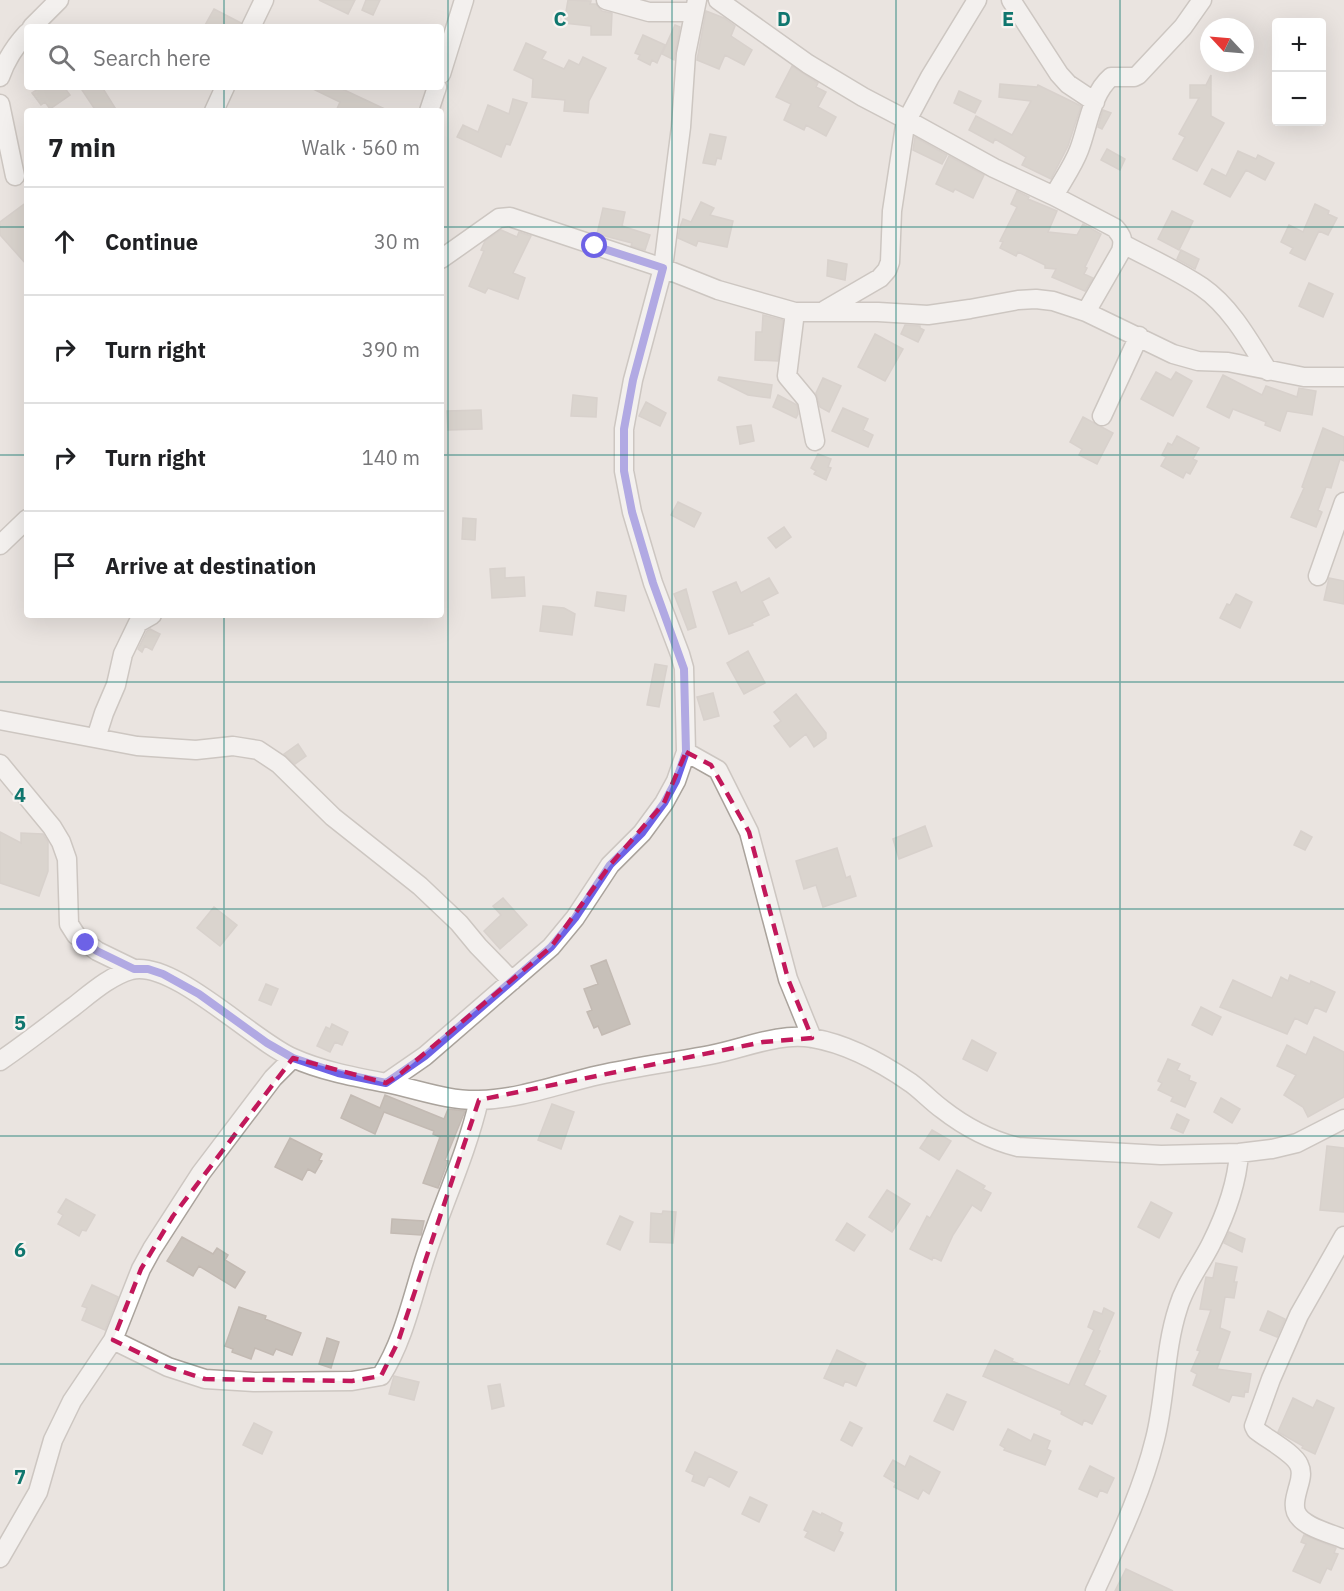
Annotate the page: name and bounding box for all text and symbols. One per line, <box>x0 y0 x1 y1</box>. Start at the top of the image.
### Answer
text: C <box>553 5 567 32</box>
text: D <box>777 5 791 32</box>
text: E <box>1002 5 1014 32</box>
north arrow <box>1200 18 1254 72</box>
map controls <box>1272 18 1326 126</box>
button: + <box>1272 18 1326 72</box>
search box <box>24 24 444 90</box>
icon: search <box>45 41 78 74</box>
text: Search here <box>93 43 211 72</box>
button: − <box>1272 72 1326 126</box>
text: 7 min <box>48 130 116 164</box>
text: Walk · 560 m <box>302 134 420 161</box>
icon: ahead <box>48 225 81 258</box>
text: Continue <box>105 227 198 256</box>
text: 30 m <box>374 228 420 255</box>
route start <box>581 232 607 258</box>
icon: right <box>48 333 81 366</box>
text: Turn right <box>105 335 206 364</box>
text: 390 m <box>362 336 420 363</box>
icon: right <box>48 441 81 474</box>
text: Turn right <box>105 443 206 472</box>
text: 140 m <box>362 444 420 471</box>
icon: arrive <box>48 549 81 582</box>
text: Arrive at destination <box>105 551 316 580</box>
text: 4 <box>14 781 26 808</box>
route end <box>72 929 98 955</box>
text: 5 <box>14 1009 26 1036</box>
text: 6 <box>14 1236 26 1263</box>
text: 7 <box>14 1463 26 1490</box>

